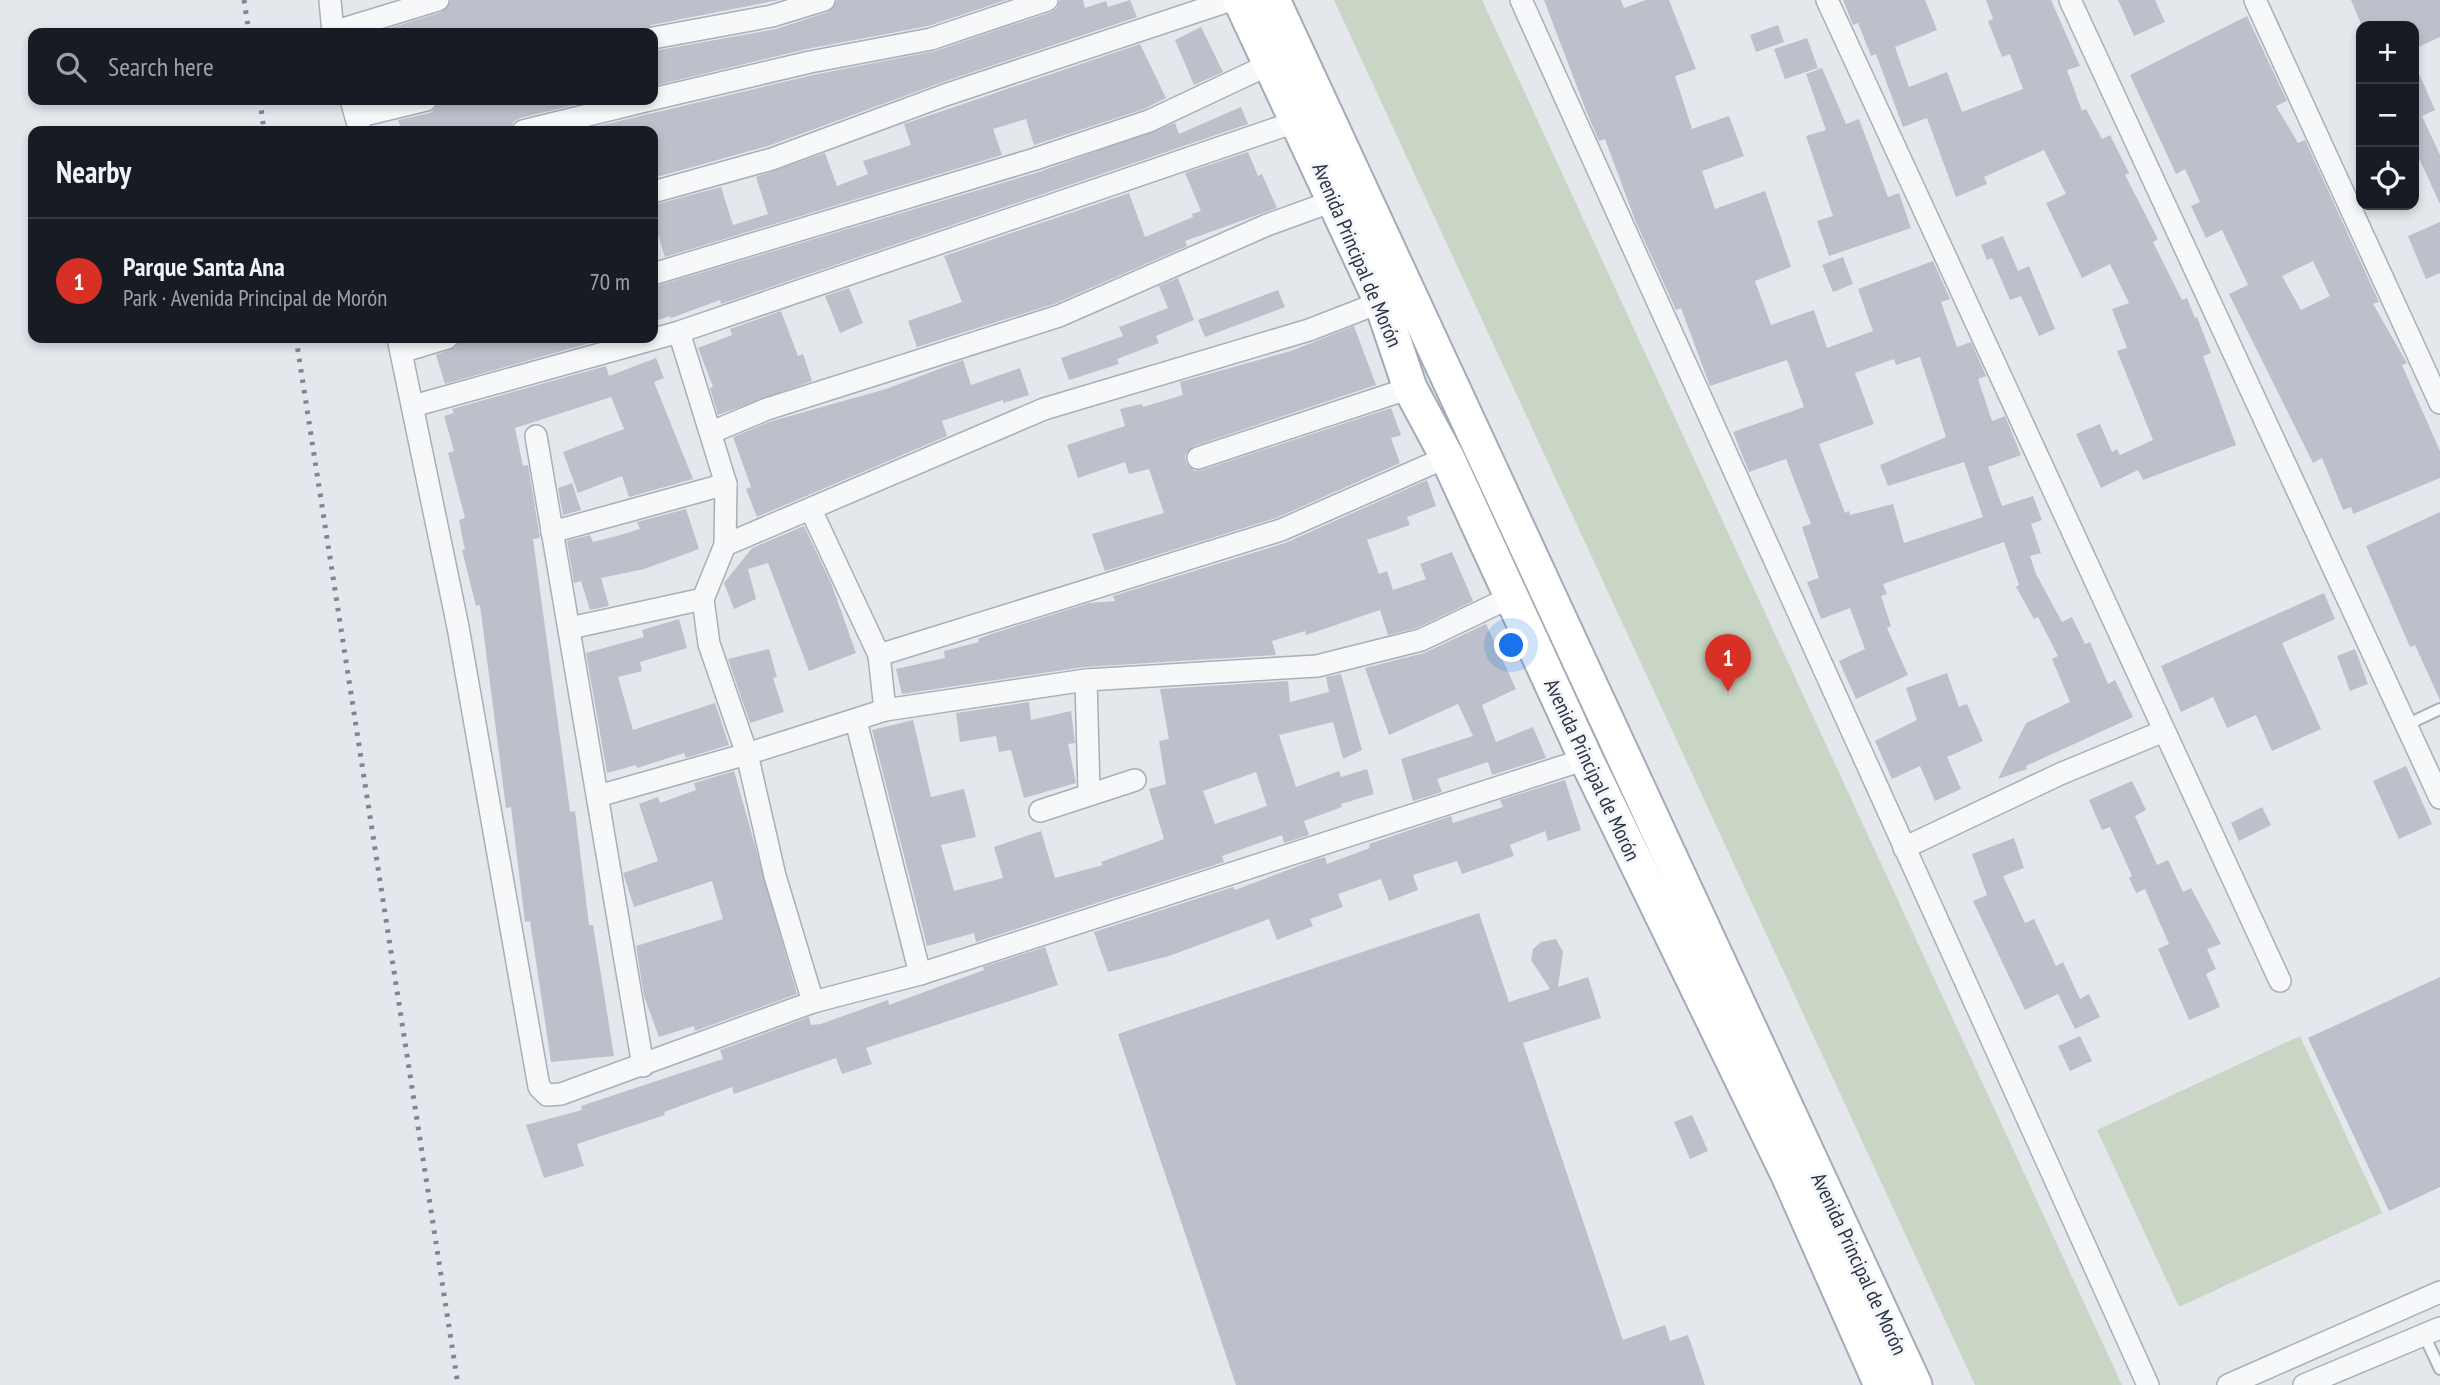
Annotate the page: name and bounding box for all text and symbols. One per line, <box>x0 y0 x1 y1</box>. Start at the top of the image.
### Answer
map controls <box>2356 21 2419 210</box>
button: + <box>2356 21 2419 84</box>
search box <box>28 28 658 105</box>
icon: search <box>52 48 90 86</box>
text: Search here <box>108 50 214 83</box>
button: − <box>2356 84 2419 147</box>
button: locate <box>2356 147 2419 210</box>
text: Nearby <box>56 152 131 191</box>
street label: Avenida Principal de Morón <box>1306 158 1409 351</box>
text: Parque Santa Ana <box>123 250 285 283</box>
text: 1 <box>74 267 85 296</box>
text: 70 m <box>589 267 630 296</box>
text: Park · Avenida Principal de Morón <box>123 283 387 312</box>
your location <box>1494 628 1528 662</box>
pin: 1 <box>1705 634 1751 692</box>
street label: Avenida Principal de Morón <box>1538 674 1647 865</box>
street label: Avenida Principal de Morón <box>1805 1168 1914 1359</box>

